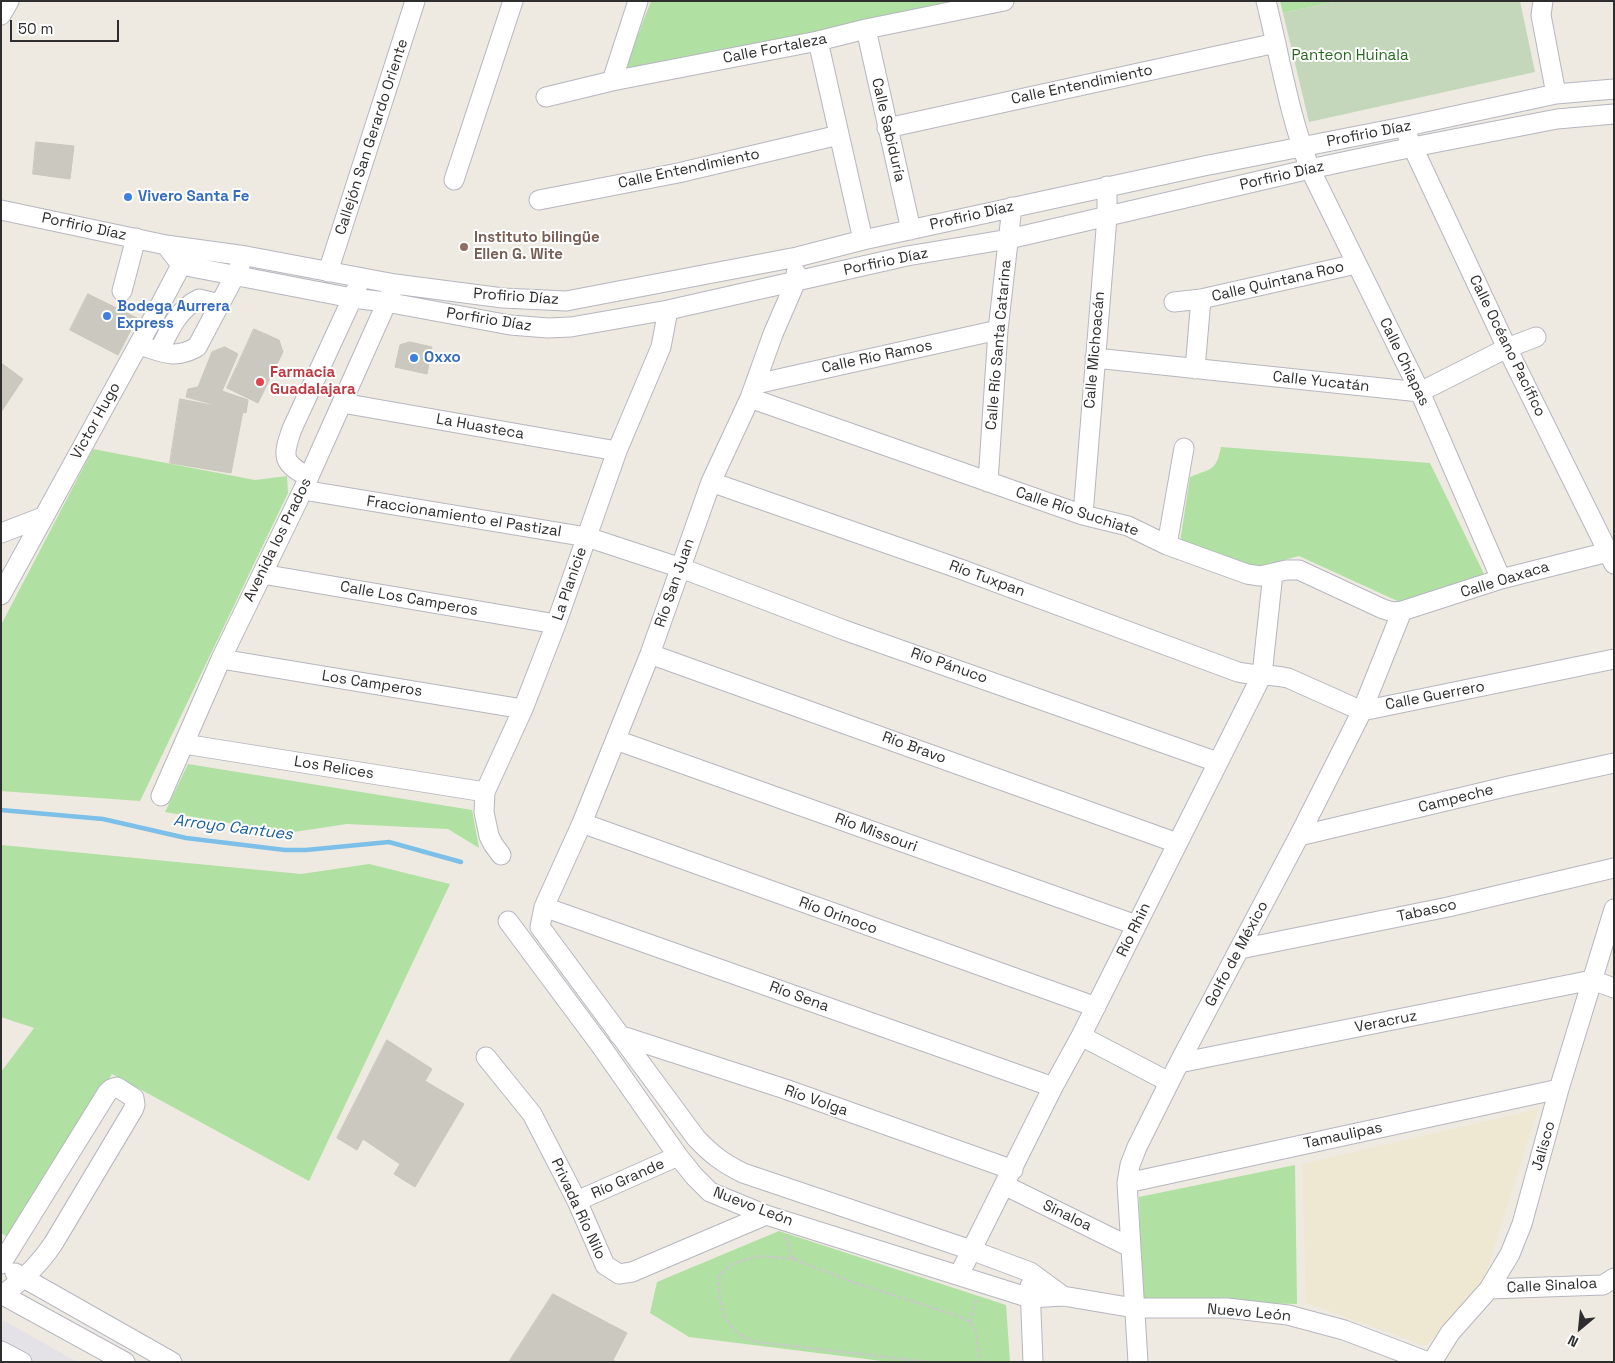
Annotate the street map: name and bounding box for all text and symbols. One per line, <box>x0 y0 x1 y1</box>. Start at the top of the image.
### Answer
scale bar <box>12 10 121 42</box>
text: 50 m <box>18 19 53 38</box>
street label: Calle Fortaleza <box>722 30 828 68</box>
street label: Callejón San Gerardo Oriente <box>332 37 412 237</box>
park label: Panteon Huinala <box>1291 47 1409 65</box>
street label: Calle Entendimiento <box>1010 61 1154 109</box>
street label: Calle Sabiduría <box>867 76 909 184</box>
street label: Profirio Díaz <box>1325 117 1413 151</box>
street label: Calle Entendimiento <box>617 145 761 193</box>
street label: Porfirio Díaz <box>1238 158 1326 194</box>
place label: Vivero Santa Fe <box>138 188 249 206</box>
marker: Vivero Santa Fe <box>122 191 134 203</box>
street label: Profirio Díaz <box>928 198 1016 234</box>
street label: Porfirio Díaz <box>40 209 128 245</box>
place label: Instituto bilingüe Ellen G. Wite <box>474 229 600 264</box>
marker: Instituto bilingüe Ellen G. Wite <box>458 241 470 253</box>
street label: Porfirio Díaz <box>842 244 930 280</box>
street label: Calle Quintana Roo <box>1210 258 1346 306</box>
street label: Calle Río Santa Catarina <box>983 259 1015 431</box>
street label: Calle Océano Pacífico <box>1465 272 1549 420</box>
street label: Profirio Díaz <box>473 285 559 309</box>
street label: Calle Michoacán <box>1081 291 1109 409</box>
place label: Bodega Aurrera Express <box>117 298 230 333</box>
street label: Porfirio Díaz <box>445 304 533 336</box>
marker: Bodega Aurrera Express <box>101 310 113 322</box>
street label: Calle Chiapas <box>1375 315 1433 409</box>
street label: Calle Río Ramos <box>820 336 934 378</box>
place label: Oxxo <box>424 349 461 367</box>
marker: Oxxo <box>408 352 420 364</box>
place label: Farmacia Guadalajara <box>270 364 356 399</box>
street label: Calle Yucatán <box>1272 368 1370 396</box>
marker: Farmacia Guadalajara <box>254 376 266 388</box>
street label: Victor Hugo <box>68 379 124 463</box>
street label: La Huasteca <box>435 410 525 444</box>
street label: Avenida los Prados <box>240 475 316 605</box>
street label: Calle Río Suchiate <box>1013 484 1141 540</box>
street label: Fraccionamiento el Pastizal <box>365 493 563 541</box>
street label: Río San Juan <box>651 536 699 630</box>
street label: La Planicie <box>549 545 591 623</box>
street label: Río Tuxpan <box>947 557 1027 601</box>
street label: Calle Oaxaca <box>1459 558 1551 602</box>
street label: Calle Los Camperos <box>339 578 479 620</box>
street label: Río Pánuco <box>908 644 990 688</box>
street label: Los Camperos <box>321 667 423 701</box>
street label: Calle Guerrero <box>1384 678 1486 714</box>
street label: Río Bravo <box>880 728 948 768</box>
street label: Los Relices <box>293 753 375 783</box>
street label: Campeche <box>1417 781 1495 817</box>
street label: Río Missouri <box>832 810 920 856</box>
water label: Arroyo Cantues <box>172 811 294 845</box>
street label: Río Orinoco <box>796 893 880 939</box>
street label: Tabasco <box>1396 896 1458 926</box>
street label: Golfo de México <box>1202 898 1272 1010</box>
street label: Río Rhin <box>1113 900 1155 960</box>
street label: Río Sena <box>767 978 831 1016</box>
street label: Veracruz <box>1353 1007 1419 1037</box>
street label: Río Volga <box>782 1082 850 1120</box>
street label: Tamaulipas <box>1302 1119 1384 1153</box>
street label: Jalisco <box>1528 1119 1560 1173</box>
street label: Río Grande <box>589 1155 667 1203</box>
street label: Privada Río Nilo <box>547 1156 609 1262</box>
street label: Nuevo León <box>711 1184 795 1230</box>
street label: Sinaloa <box>1040 1196 1094 1236</box>
street label: Calle Sinaloa <box>1506 1275 1598 1297</box>
street label: Nuevo León <box>1206 1300 1292 1326</box>
north arrow <box>1555 1303 1605 1353</box>
text: N <box>1565 1331 1581 1351</box>

